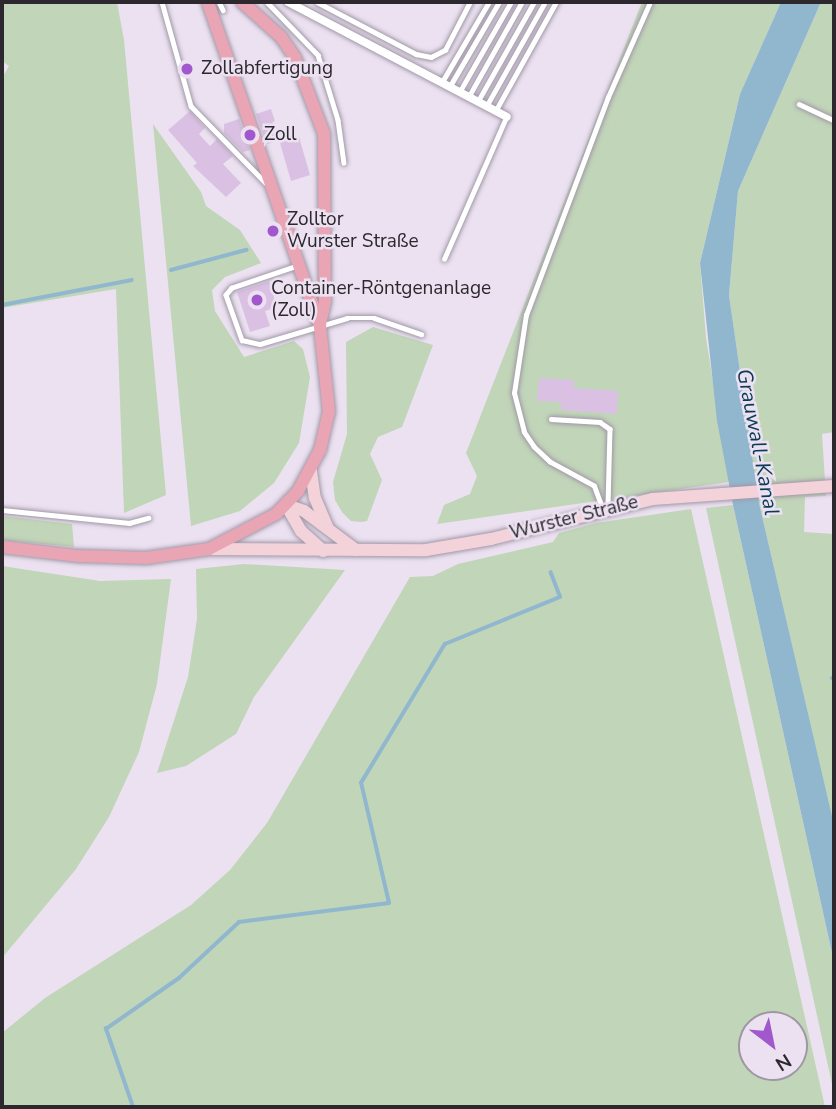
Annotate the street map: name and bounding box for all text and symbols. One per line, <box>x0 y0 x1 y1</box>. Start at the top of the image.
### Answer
place label: Zollabfertigung <box>201 58 333 80</box>
marker: Zollabfertigung <box>179 61 195 77</box>
place label: Zoll <box>264 124 297 146</box>
marker: Zoll <box>242 127 258 143</box>
place label: Zolltor Wurster Straße <box>287 209 419 253</box>
marker: Zolltor Wurster Straße <box>265 223 281 239</box>
place label: Container-Röntgenanlage (Zoll) <box>271 278 491 322</box>
marker: Container-Röntgenanlage (Zoll) <box>249 292 265 308</box>
water label: Grauwall-Kanal <box>731 367 785 517</box>
street label: Wurster Straße <box>507 491 641 545</box>
north arrow <box>738 1011 808 1081</box>
text: N <box>770 1047 796 1077</box>

